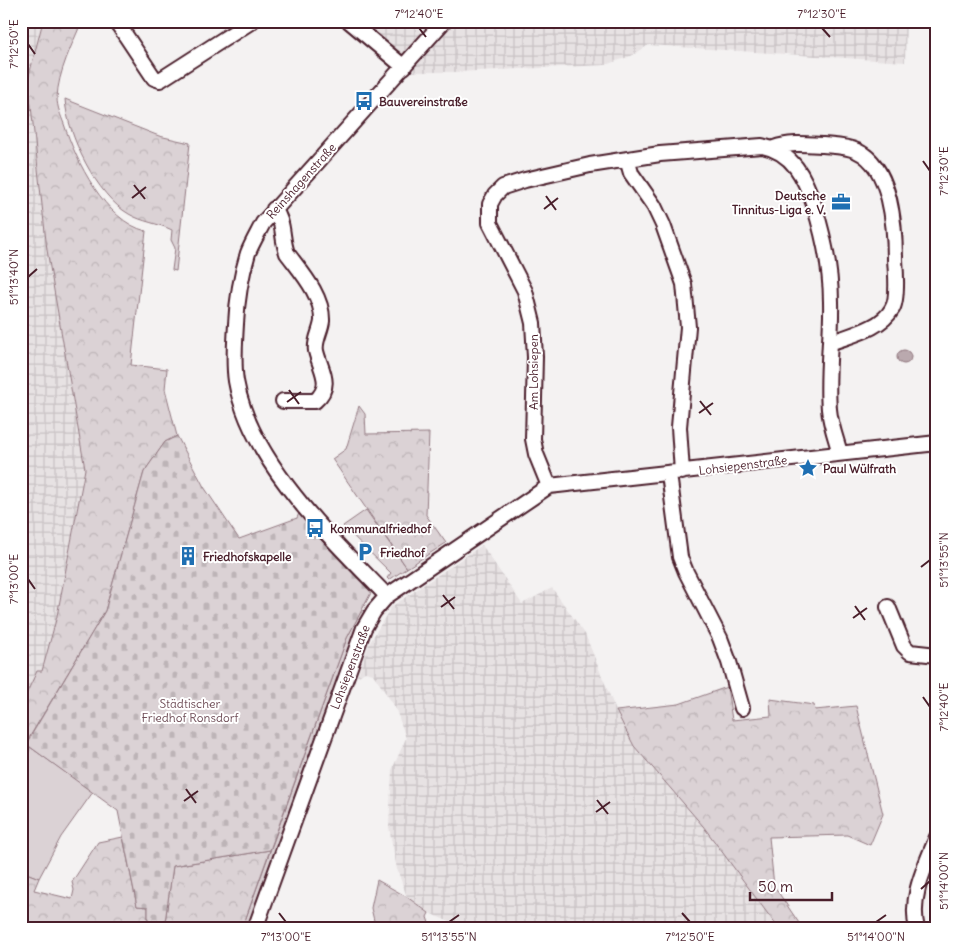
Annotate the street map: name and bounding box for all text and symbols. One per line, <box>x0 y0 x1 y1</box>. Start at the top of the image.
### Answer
text: 7°12'40"E <box>394 6 444 21</box>
text: 7°12'30"E <box>797 6 847 21</box>
text: 7°12'50"E <box>6 19 21 69</box>
bus stop icon: Bauvereinstraße <box>353 90 375 112</box>
place label: Bauvereinstraße <box>379 94 468 109</box>
street label: Reinshagenstraße <box>263 140 339 222</box>
text: 7°12'30"E <box>936 146 951 196</box>
place label: Deutsche Tinnitus-Liga e. V. <box>732 188 827 218</box>
office icon: Deutsche Tinnitus-Liga e. V. <box>830 191 852 213</box>
text: 51°13'40"N <box>6 249 21 305</box>
street label: Am Lohsiepen <box>526 334 541 410</box>
street label: Lohsiepenstraße <box>698 452 788 478</box>
place icon: Paul Wülfrath <box>797 457 819 479</box>
place label: Paul Wülfrath <box>823 461 896 476</box>
bus stop icon: Kommunalfriedhof <box>304 517 326 539</box>
place label: Kommunalfriedhof <box>330 521 432 536</box>
text: 51°13'55"N <box>936 532 951 588</box>
parking icon: Friedhof <box>354 541 376 563</box>
building icon: Friedhofskapelle <box>177 545 199 567</box>
place label: Friedhof <box>380 545 426 560</box>
place label: Friedhofskapelle <box>203 549 292 565</box>
text: 7°13'00"E <box>6 554 21 604</box>
street label: Lohsiepenstraße <box>327 623 373 711</box>
text: 7°12'40"E <box>936 682 951 732</box>
park label: Städtischer Friedhof Ronsdorf <box>141 696 240 725</box>
text: 51°14'00"N <box>936 852 951 910</box>
scale bar <box>750 870 833 902</box>
text: 50 m <box>758 877 793 896</box>
text: 7°13'00"E <box>261 929 311 944</box>
text: 51°13'55"N <box>421 929 477 944</box>
text: 7°12'50"E <box>665 929 715 944</box>
text: 51°14'00"N <box>847 929 905 944</box>

